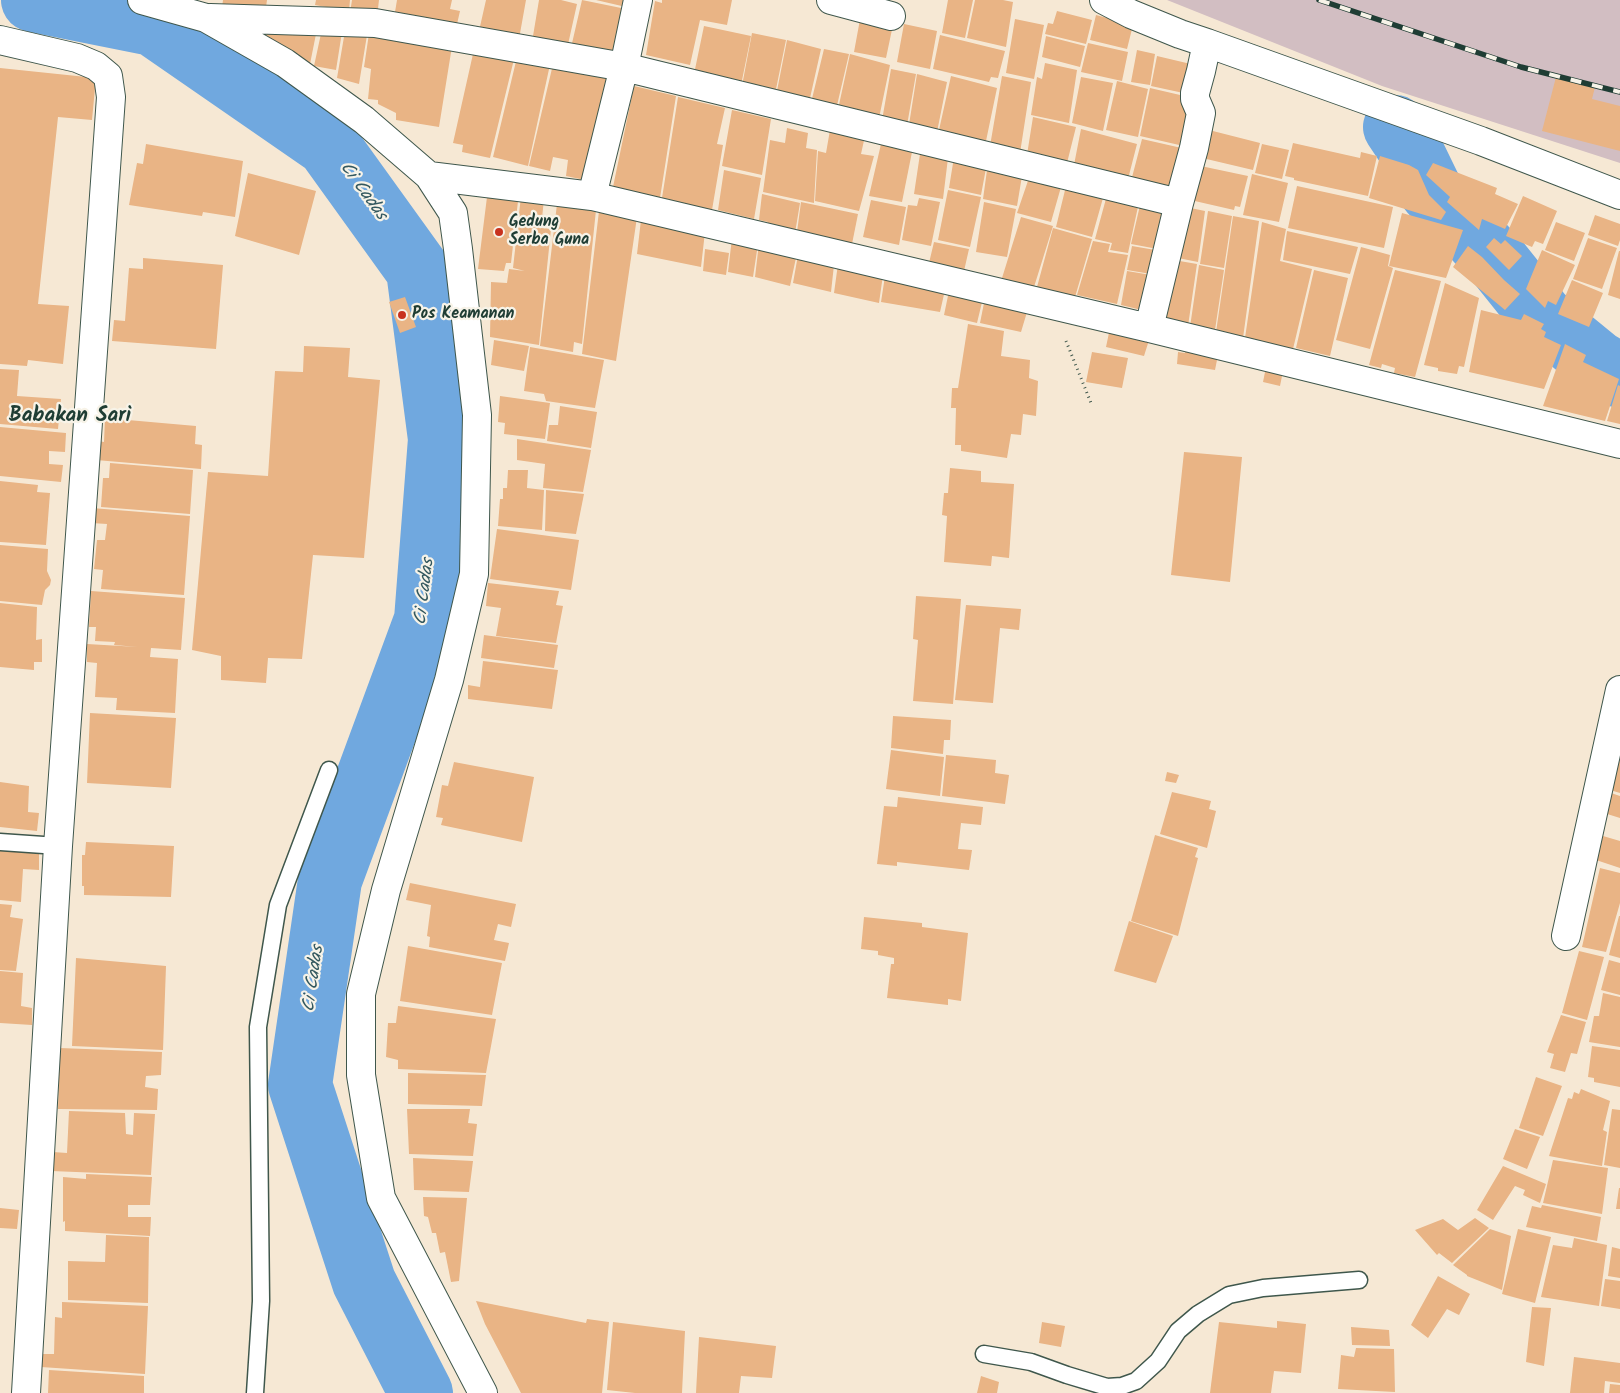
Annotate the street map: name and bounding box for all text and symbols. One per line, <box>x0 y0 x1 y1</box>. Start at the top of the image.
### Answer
water label: Ci Cadas <box>334 159 390 225</box>
place label: Gedung Serba Guna <box>509 213 589 251</box>
marker: Gedung Serba Guna <box>493 226 505 238</box>
place label: Pos Keamanan <box>412 305 514 325</box>
marker: Pos Keamanan <box>396 309 408 321</box>
district label: Babakan Sari <box>9 404 131 430</box>
water label: Ci Cadas <box>411 558 441 626</box>
water label: Ci Cadas <box>300 945 330 1013</box>

